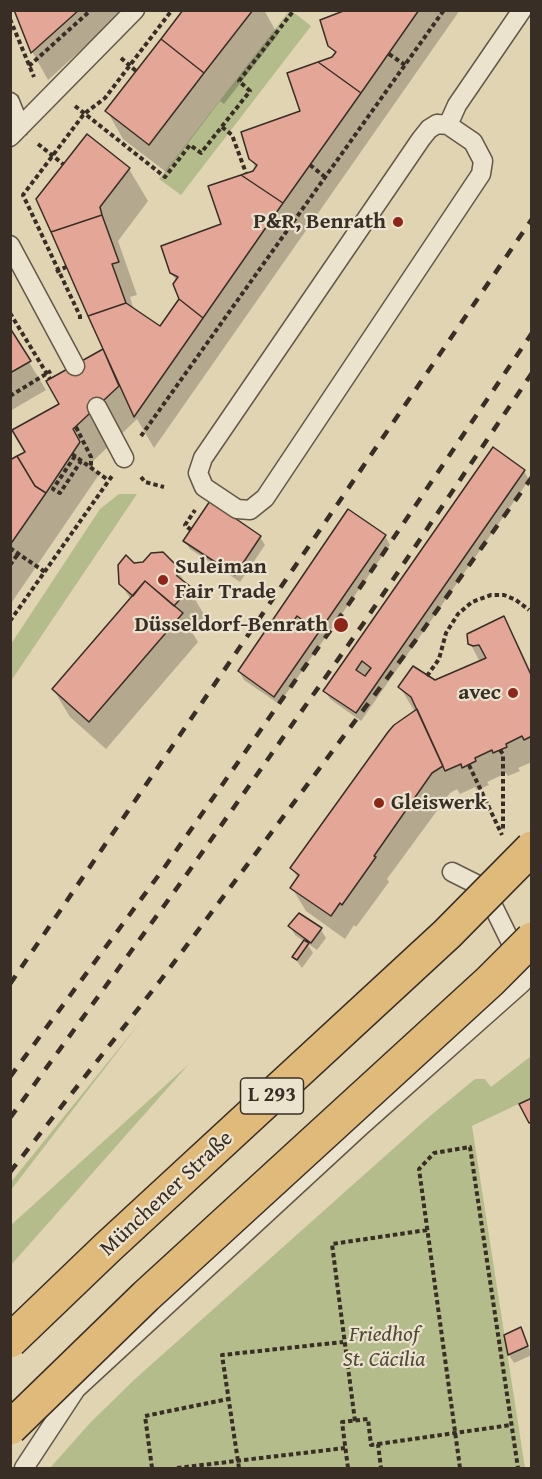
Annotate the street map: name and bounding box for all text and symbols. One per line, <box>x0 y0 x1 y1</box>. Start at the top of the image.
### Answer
place label: P&R, Benrath <box>253 209 386 235</box>
marker: P&R, Benrath <box>391 215 405 229</box>
place label: Suleiman Fair Trade <box>175 554 276 606</box>
marker: Suleiman Fair Trade <box>156 573 170 587</box>
place label: Düsseldorf-Benrath <box>135 612 328 638</box>
marker: Düsseldorf-Benrath <box>332 616 350 634</box>
place label: avec <box>458 680 501 706</box>
marker: avec <box>506 686 520 700</box>
place label: Gleiswerk <box>391 790 487 816</box>
marker: Gleiswerk <box>372 796 386 810</box>
road number: L 293 <box>240 1078 304 1114</box>
street label: Münchener Straße <box>95 1126 239 1262</box>
park label: Friedhof St. Cäcilia <box>343 1322 425 1374</box>

